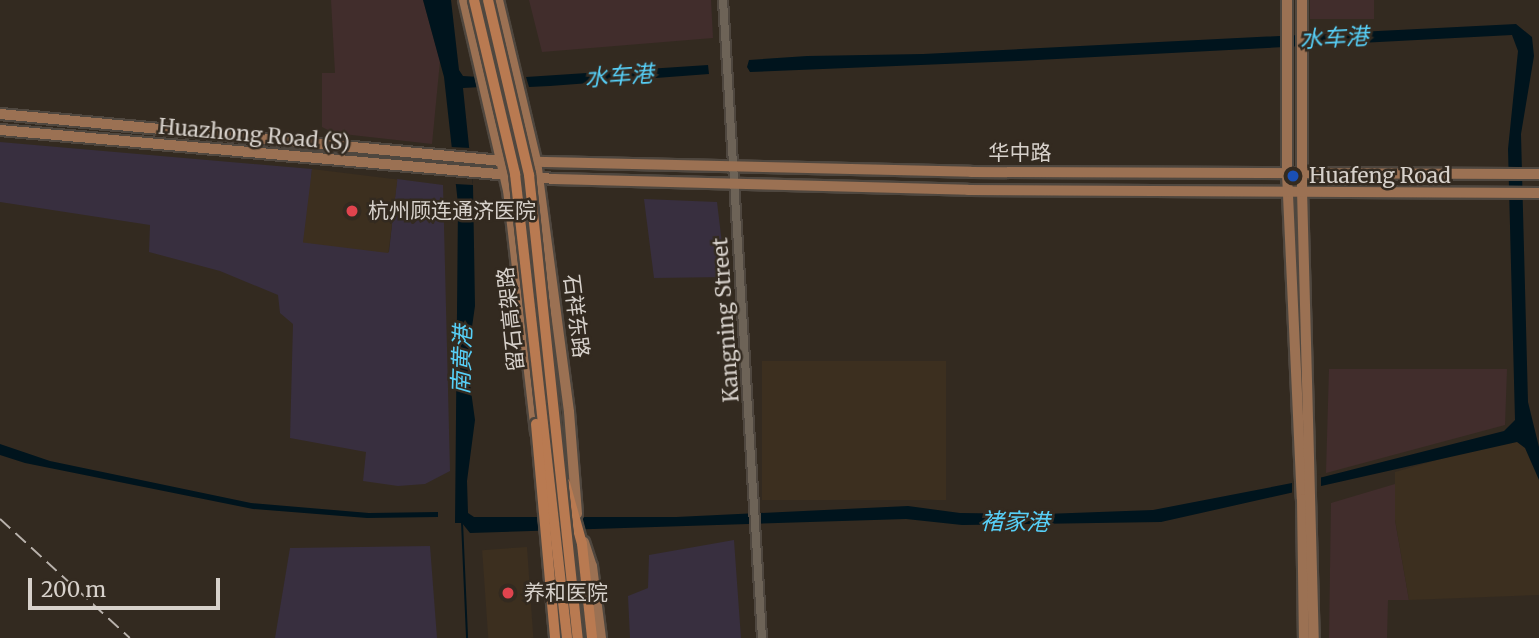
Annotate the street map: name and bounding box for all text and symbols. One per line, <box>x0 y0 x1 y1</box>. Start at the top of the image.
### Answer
water label: 水车港 <box>1299 22 1369 54</box>
water label: 水车港 <box>584 60 654 92</box>
street label: Huazhong Road (S) <box>157 114 351 156</box>
street label: 华中路 <box>989 140 1051 166</box>
place label: Huafeng Road <box>1309 163 1451 189</box>
marker: Huafeng Road <box>1283 166 1303 186</box>
place label: 杭州顾连通济医院 <box>368 198 536 224</box>
marker: 杭州顾连通济医院 <box>342 201 362 221</box>
street label: Kangning Street <box>708 237 744 403</box>
street label: 留石高架路 <box>493 265 529 373</box>
street label: 石祥东路 <box>558 273 594 359</box>
water label: 南黄港 <box>447 325 477 395</box>
water label: 褚家港 <box>980 508 1050 536</box>
scale bar <box>32 564 224 608</box>
text: 200 m <box>41 576 106 603</box>
place label: 养和医院 <box>524 580 608 606</box>
marker: 养和医院 <box>498 583 518 603</box>

